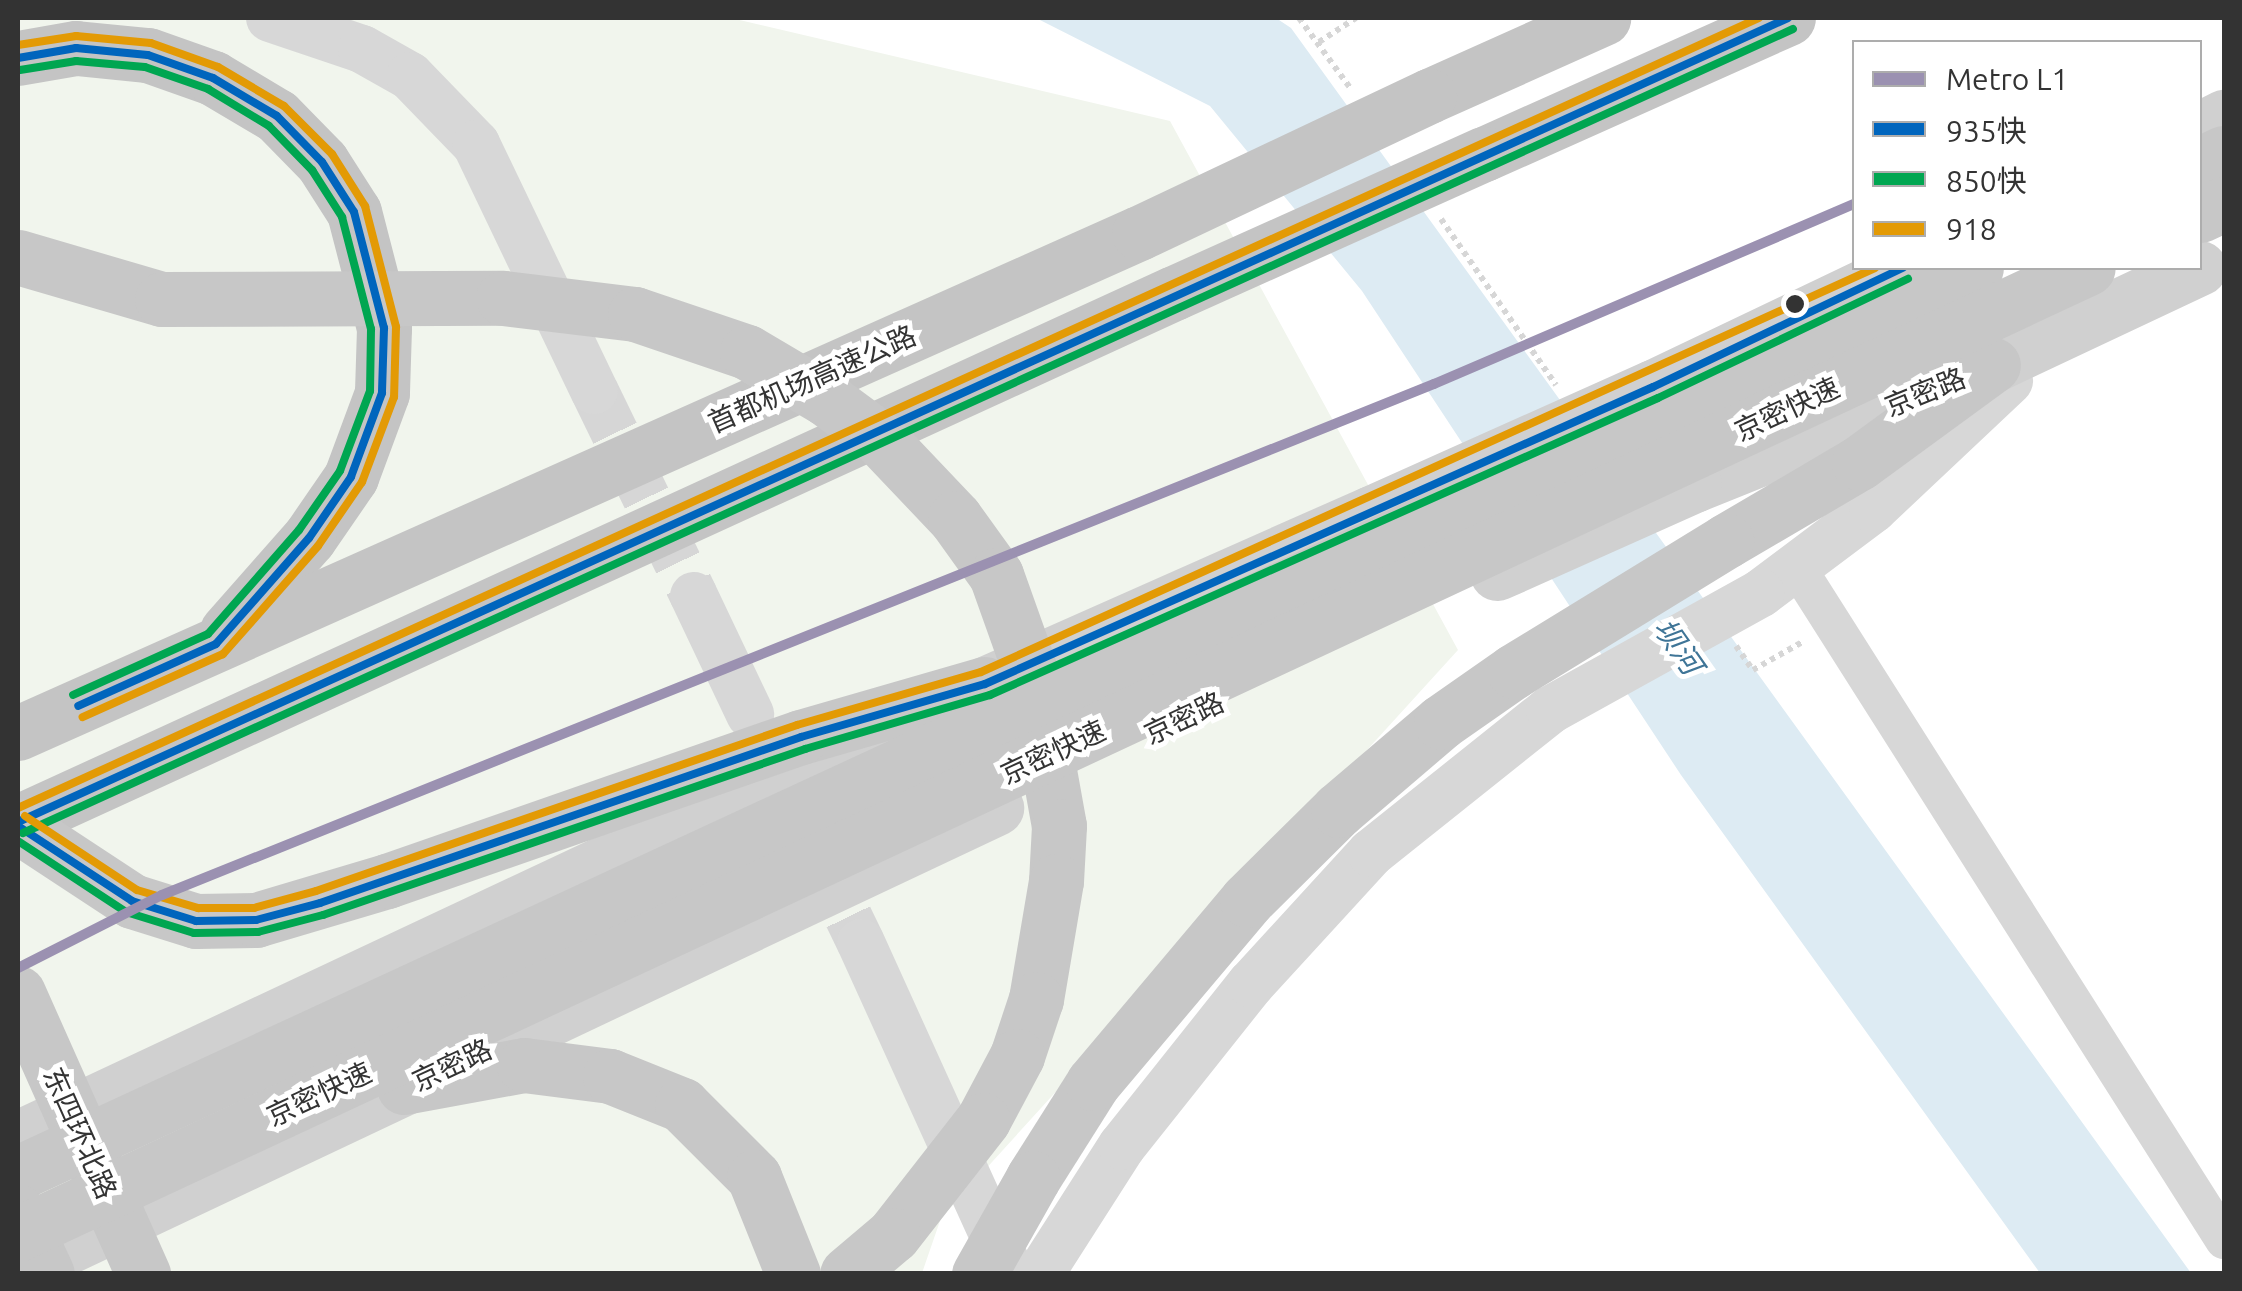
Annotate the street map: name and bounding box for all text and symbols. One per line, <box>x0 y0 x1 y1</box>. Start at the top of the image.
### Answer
legend <box>1852 40 2202 270</box>
text: Metro L1 <box>1946 62 2068 96</box>
text: 935快 <box>1946 114 2027 148</box>
text: 850快 <box>1946 164 2027 198</box>
text: 918 <box>1946 212 1997 246</box>
unlabelled marker <box>1785 294 1805 314</box>
street label: 首都机场高速公路 <box>703 318 921 440</box>
street label: 京密路 <box>1880 361 1970 423</box>
street label: 京密快速 <box>1729 370 1845 448</box>
water label: 坝河 <box>1646 611 1710 681</box>
street label: 京密路 <box>1139 685 1229 751</box>
street label: 京密快速 <box>995 713 1111 791</box>
street label: 京密路 <box>407 1032 497 1098</box>
street label: 京密快速 <box>261 1055 377 1133</box>
street label: 东四环北路 <box>36 1062 124 1204</box>

